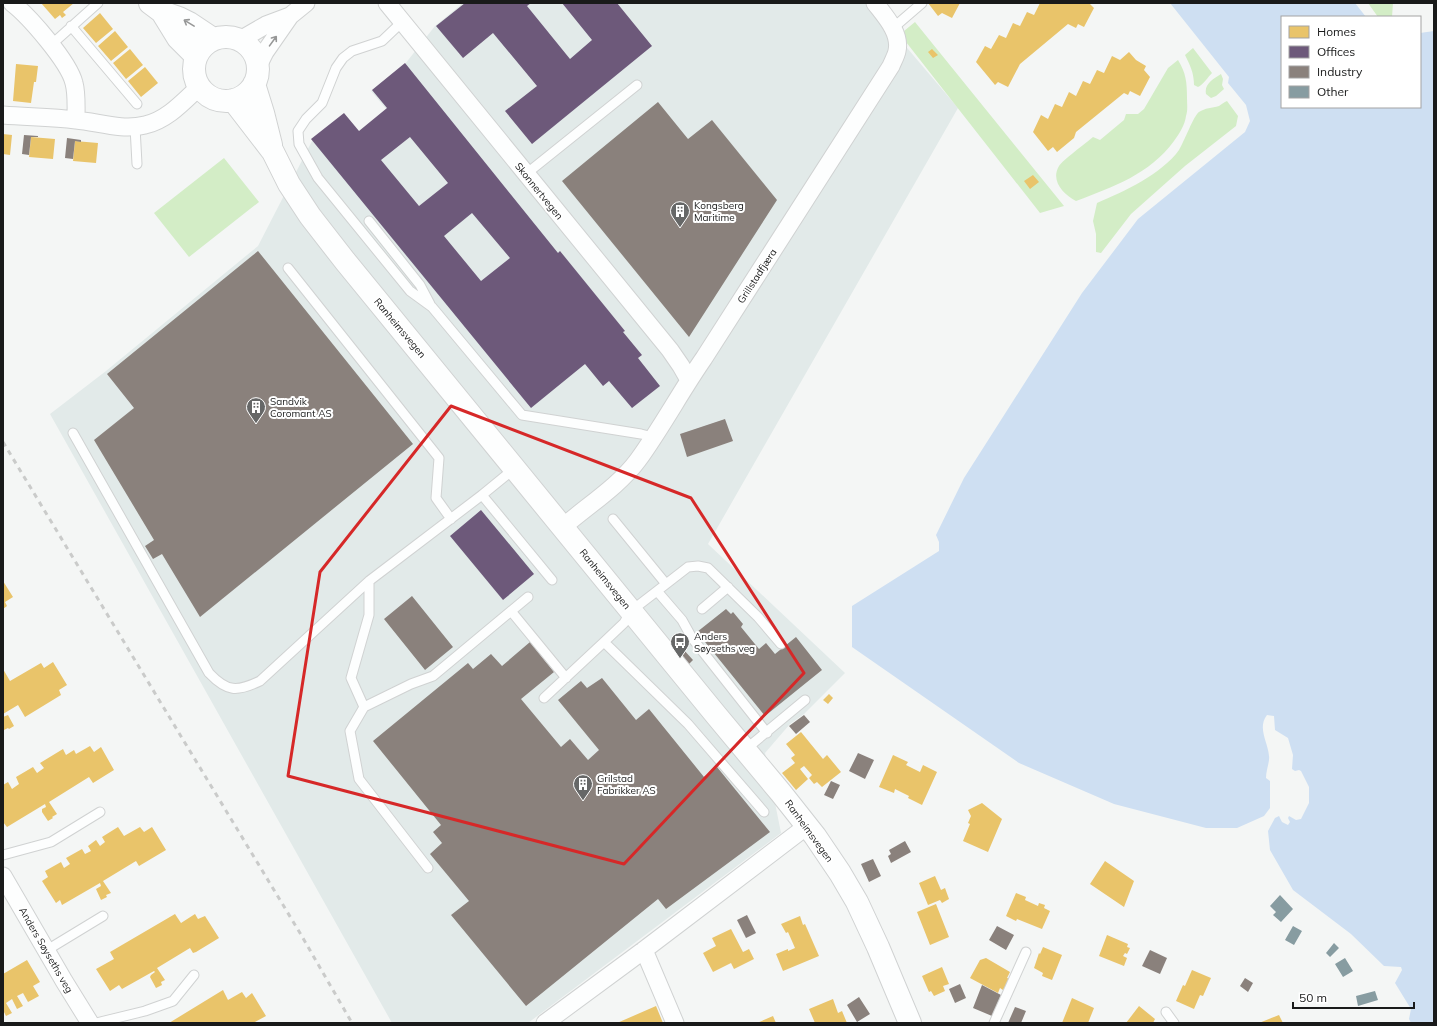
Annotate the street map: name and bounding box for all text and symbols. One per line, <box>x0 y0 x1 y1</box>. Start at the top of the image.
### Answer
legend <box>1281 16 1421 108</box>
one-way arrow <box>183 19 195 27</box>
text: Homes <box>1317 24 1356 39</box>
one-way arrow <box>269 35 277 46</box>
text: Offices <box>1317 44 1355 59</box>
text: Industry <box>1317 64 1363 79</box>
text: Other <box>1317 84 1349 99</box>
street label: Skonnertvegen <box>512 160 566 222</box>
place label: Kongsberg Maritime <box>694 199 744 224</box>
building icon: Kongsberg Maritime <box>669 200 691 228</box>
street label: Grillstadfjæra <box>734 246 780 306</box>
street label: Ranheimsvegen <box>371 295 429 361</box>
place label: Sandvik Coromant AS <box>270 395 332 420</box>
building icon: Sandvik Coromant AS <box>245 396 267 424</box>
street label: Ranheimsvegen <box>577 546 633 612</box>
place label: Anders Søyseths veg <box>694 630 755 655</box>
bus stop icon: Anders Søyseths veg <box>669 631 691 659</box>
place label: Grilstad Fabrikker AS <box>597 772 656 797</box>
building icon: Grilstad Fabrikker AS <box>572 773 594 801</box>
street label: Ranheimsvegen <box>782 797 836 865</box>
street label: Anders Søyseths veg <box>16 905 76 995</box>
scale bar <box>1293 984 1414 1010</box>
text: 50 m <box>1299 990 1327 1005</box>

